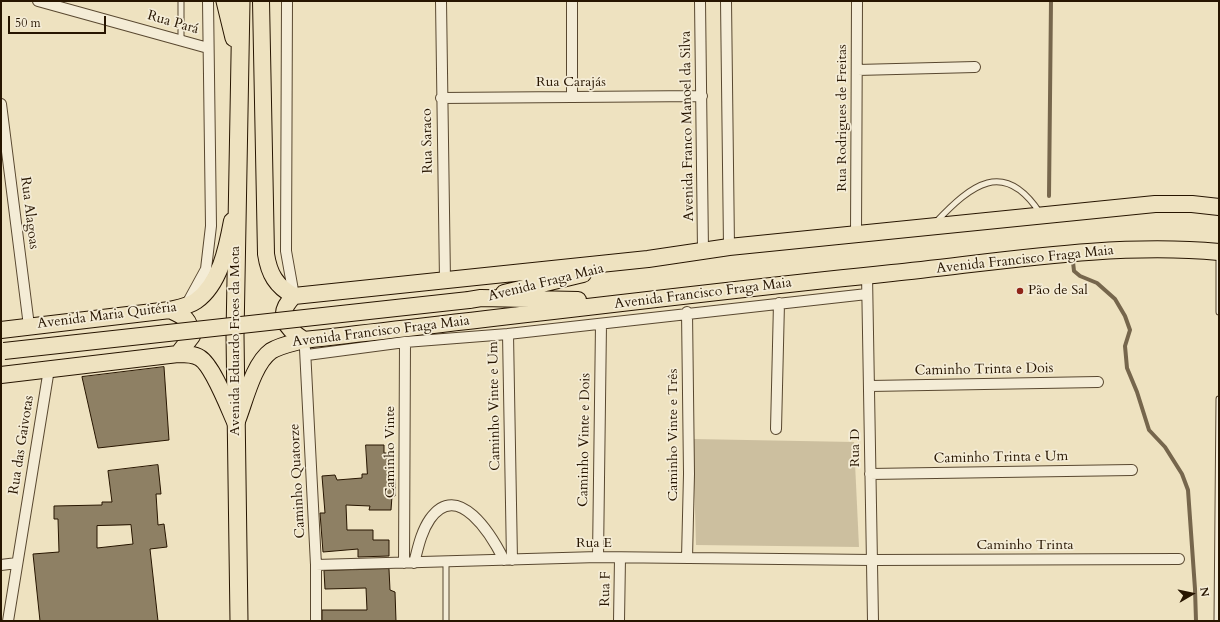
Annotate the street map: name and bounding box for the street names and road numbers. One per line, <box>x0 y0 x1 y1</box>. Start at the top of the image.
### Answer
street label: Rua Pará <box>145 8 201 38</box>
street label: Avenida Franco Manoel da Silva <box>678 31 698 221</box>
street label: Rua Rodrigues de Freitas <box>835 44 851 192</box>
street label: Rua Carajás <box>536 75 606 91</box>
street label: Rua Saraco <box>419 108 437 174</box>
street label: Rua Alagoas <box>16 176 42 250</box>
street label: Avenida Francisco Fraga Maia <box>935 242 1115 278</box>
street label: Avenida Eduardo Froes da Mota <box>228 246 244 436</box>
street label: Avenida Fraga Maia <box>486 261 606 305</box>
street label: Avenida Francisco Fraga Maia <box>613 275 793 313</box>
street label: Avenida Maria Quitéria <box>36 299 178 333</box>
street label: Avenida Francisco Fraga Maia <box>291 313 471 351</box>
street label: Caminho Vinte e Um <box>485 341 505 471</box>
street label: Caminho Trinta e Dois <box>915 360 1053 380</box>
street label: Caminho Vinte e Três <box>666 369 682 501</box>
street label: Caminho Vinte e Dois <box>575 373 595 507</box>
street label: Rua das Gaivotas <box>6 394 38 496</box>
street label: Caminho Vinte <box>383 406 399 498</box>
street label: Caminho Quatorze <box>287 423 309 539</box>
street label: Rua D <box>848 429 864 467</box>
street label: Caminho Trinta e Um <box>934 448 1068 468</box>
street label: Rua E <box>576 536 612 552</box>
street label: Caminho Trinta <box>976 538 1074 554</box>
street label: Rua F <box>597 571 615 607</box>

